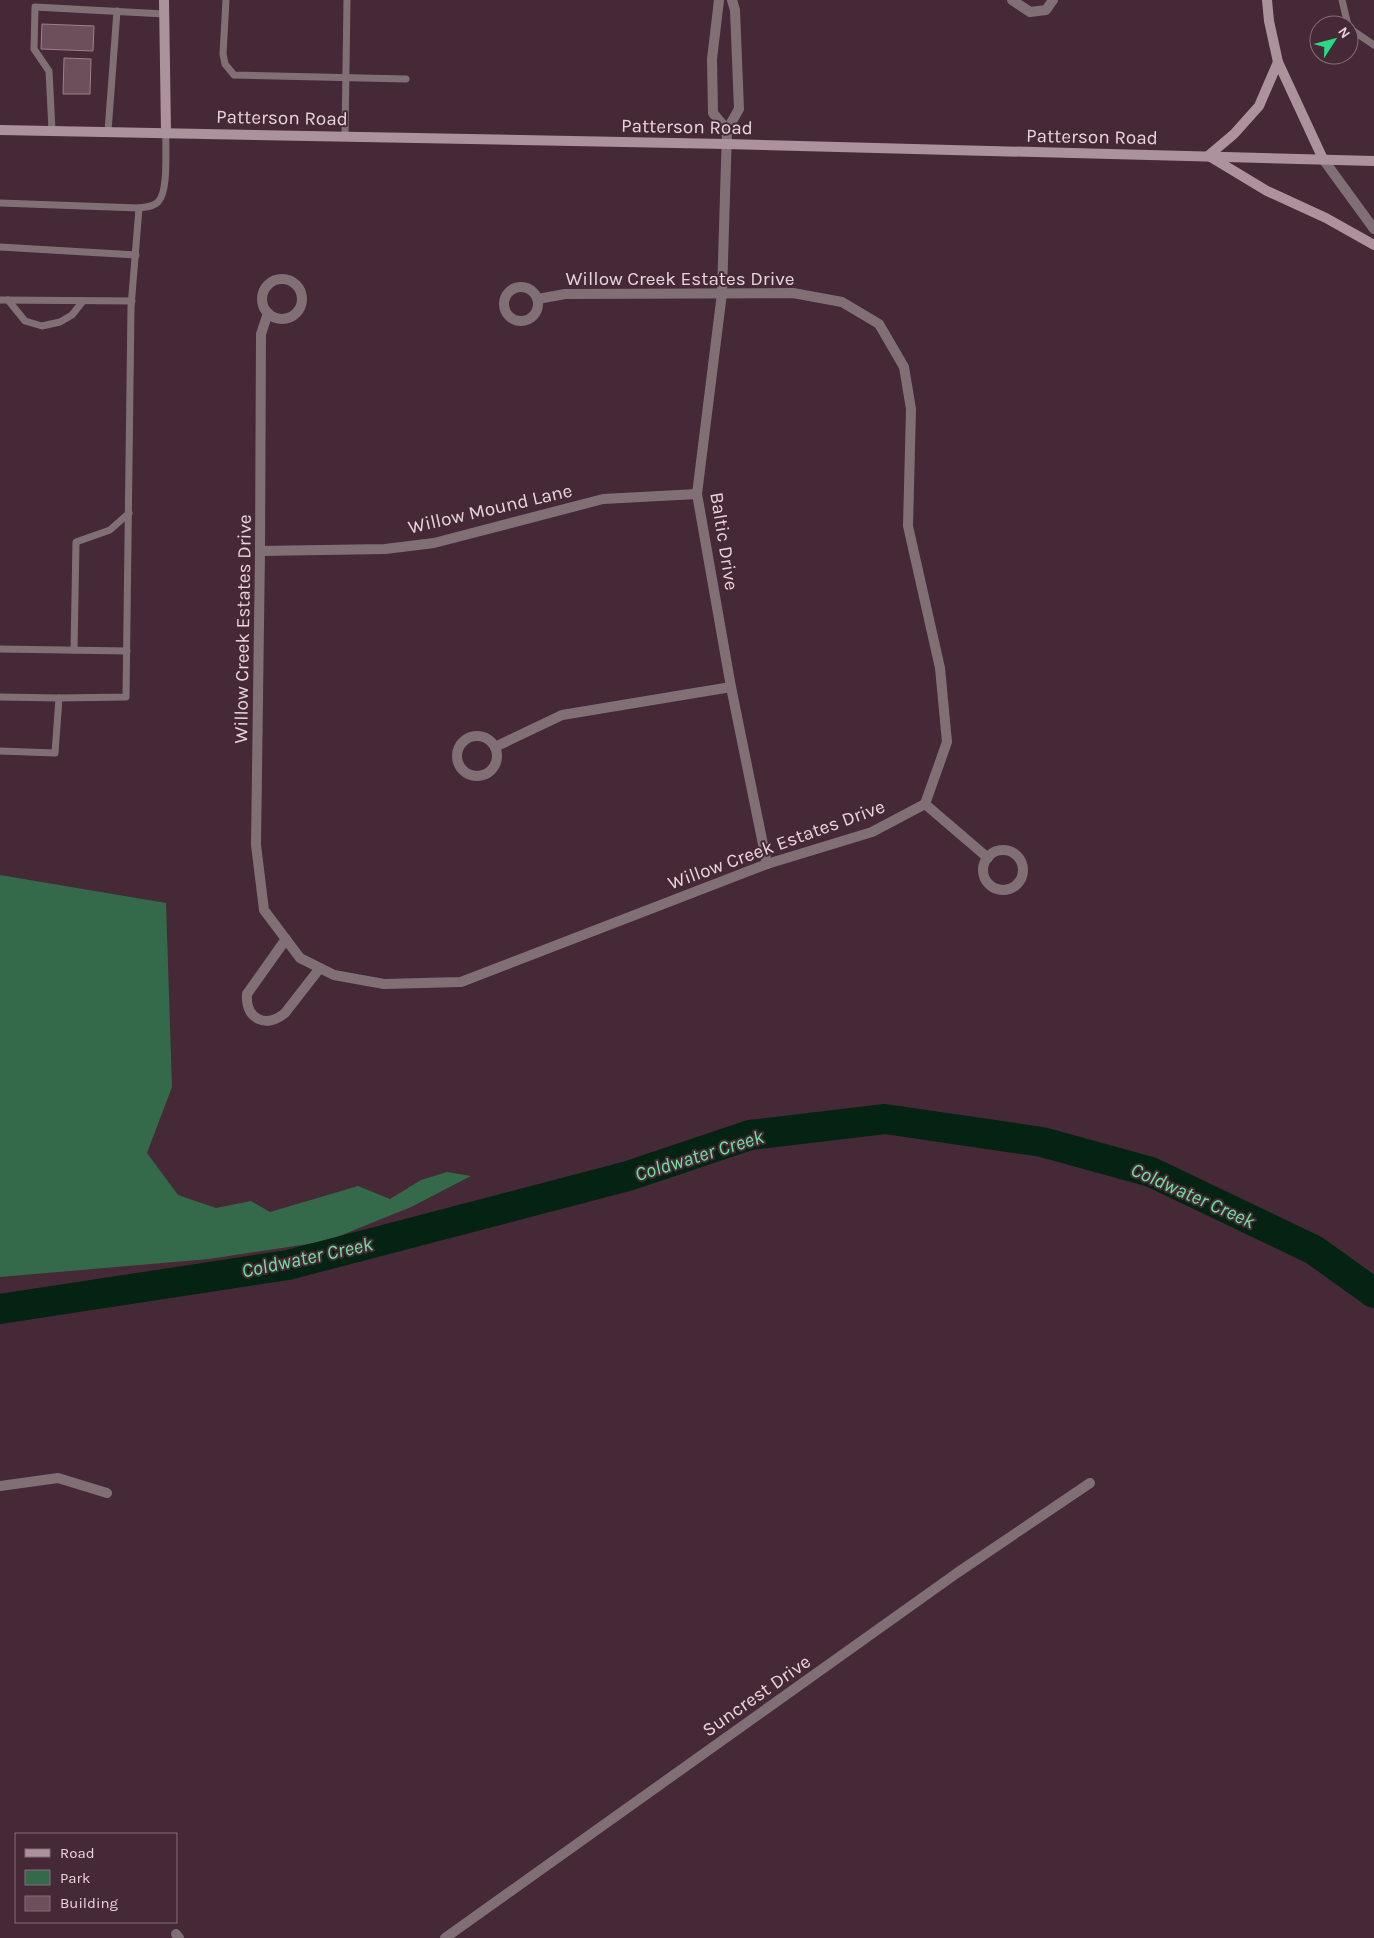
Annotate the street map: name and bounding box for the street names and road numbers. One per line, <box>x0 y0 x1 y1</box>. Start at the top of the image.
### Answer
street label: Patterson Road <box>216 106 348 130</box>
street label: Patterson Road <box>621 115 753 139</box>
street label: Patterson Road <box>1026 125 1158 149</box>
street label: Willow Creek Estates Drive <box>565 268 795 290</box>
street label: Willow Mound Lane <box>406 479 574 539</box>
street label: Baltic Drive <box>705 490 743 592</box>
street label: Willow Creek Estates Drive <box>230 514 256 744</box>
street label: Willow Creek Estates Drive <box>665 795 888 894</box>
street label: Suncrest Drive <box>698 1650 815 1741</box>

